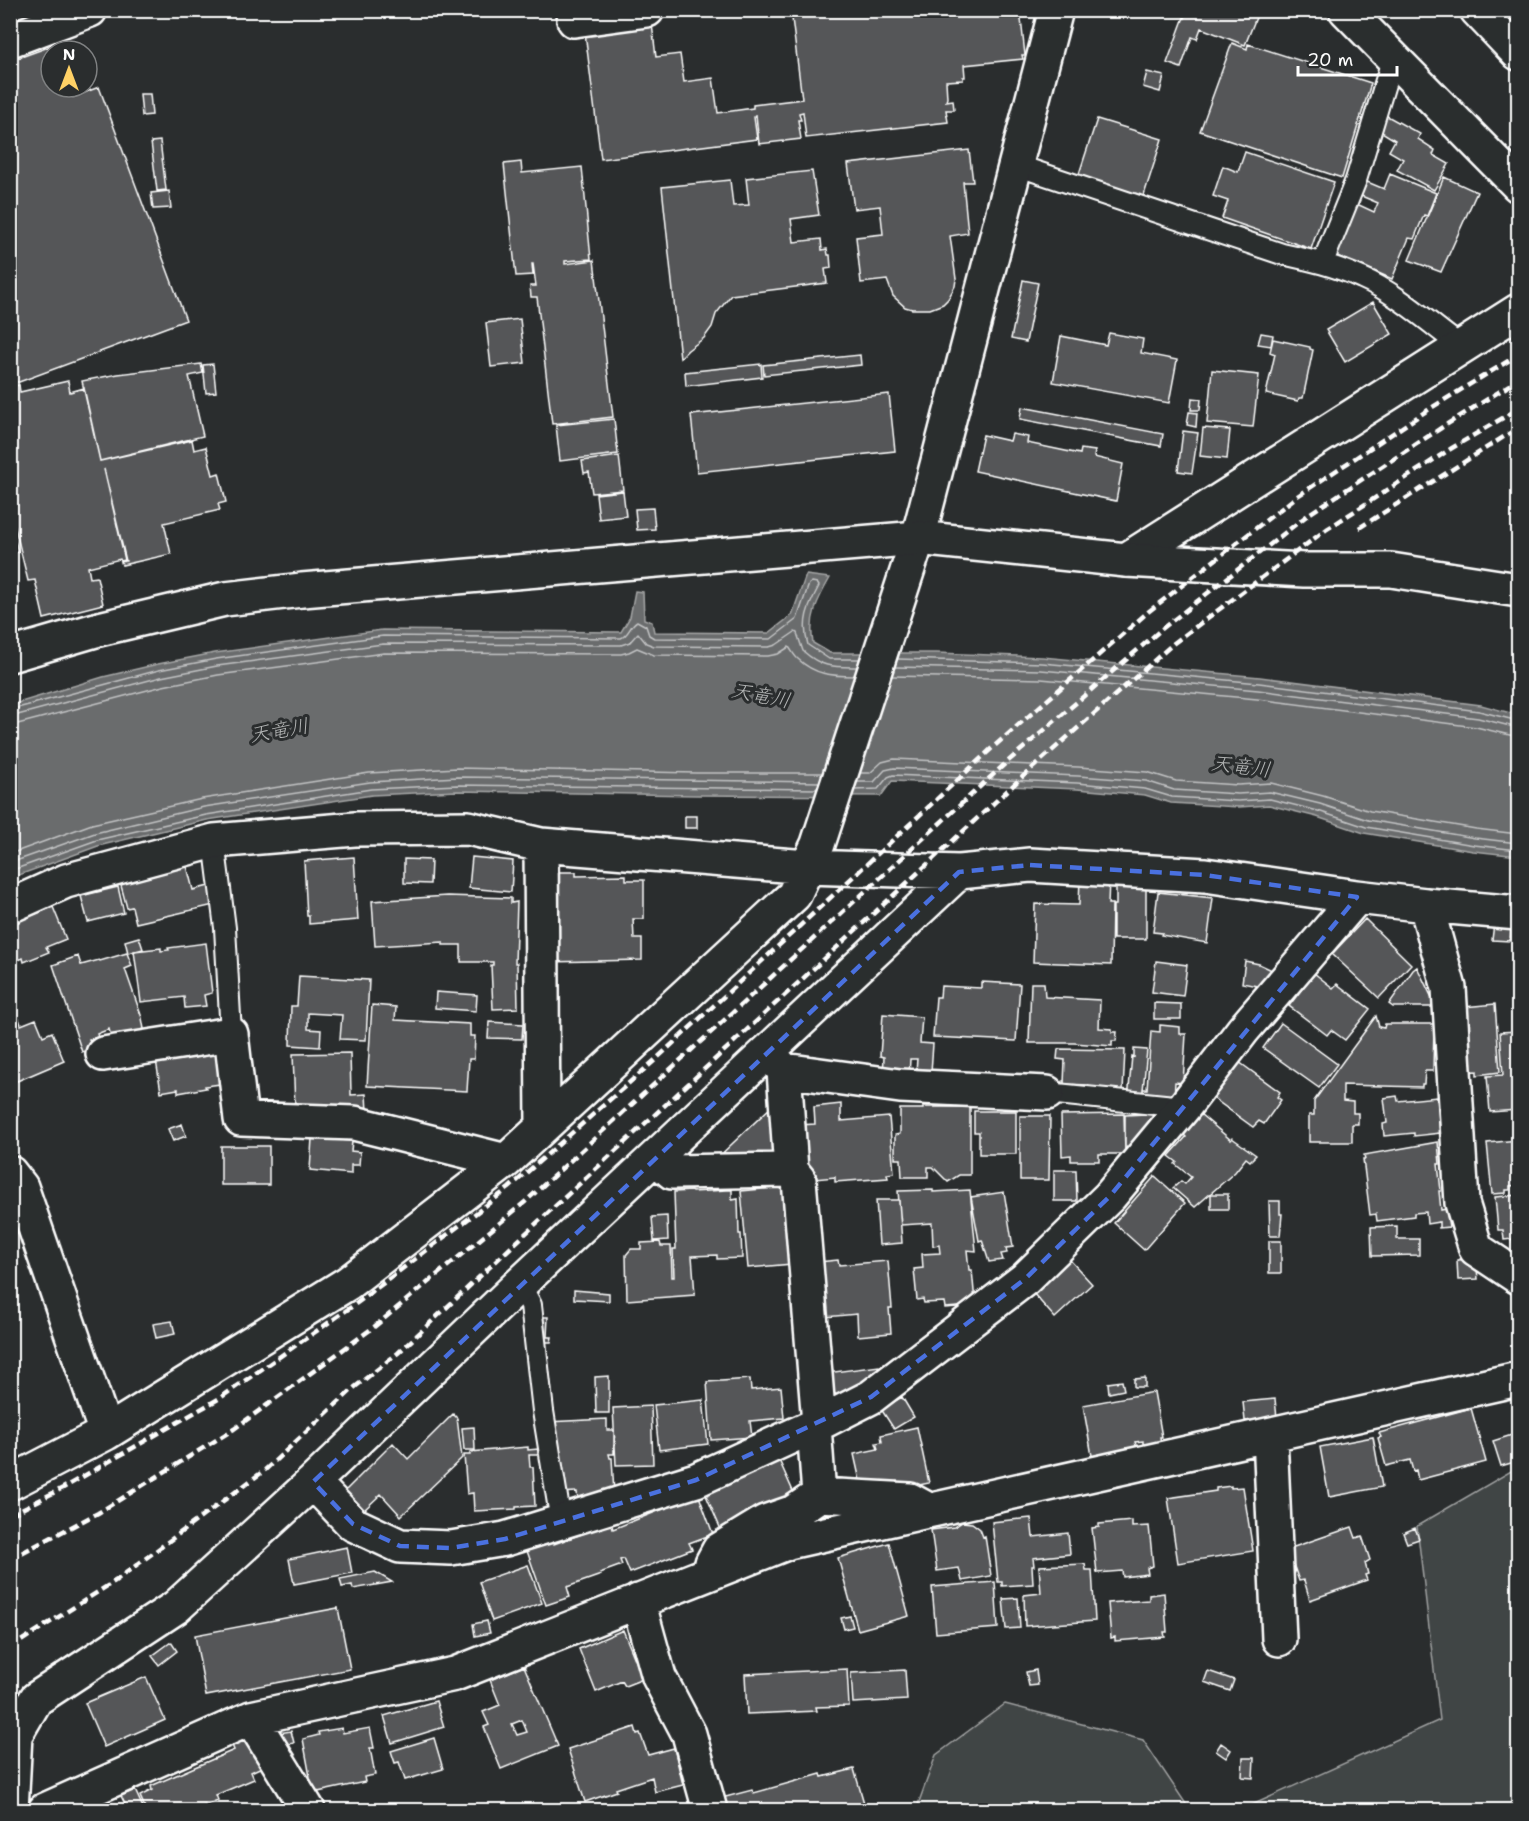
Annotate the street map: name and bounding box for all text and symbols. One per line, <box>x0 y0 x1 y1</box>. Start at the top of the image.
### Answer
north arrow <box>39 39 99 99</box>
scale bar <box>1298 39 1397 77</box>
text: N <box>63 44 75 65</box>
text: 20 m <box>1307 48 1353 72</box>
water label: 天竜川 <box>729 677 793 713</box>
water label: 天竜川 <box>247 712 311 748</box>
water label: 天竜川 <box>1210 749 1272 783</box>

